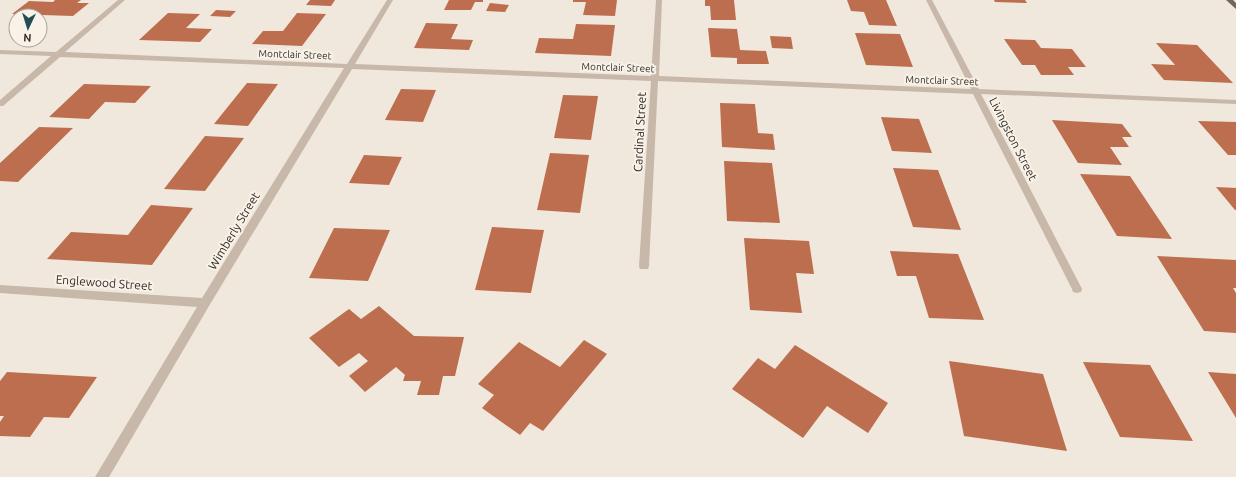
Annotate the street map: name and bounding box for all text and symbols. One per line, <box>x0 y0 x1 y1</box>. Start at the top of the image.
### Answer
north arrow <box>8 8 48 48</box>
text: N <box>23 32 32 44</box>
street label: Montclair Street <box>258 48 332 61</box>
street label: Montclair Street <box>581 61 655 74</box>
street label: Montclair Street <box>905 74 979 87</box>
street label: Cardinal Street <box>631 91 648 172</box>
street label: Livingston Street <box>987 95 1040 183</box>
street label: Wimberly Street <box>205 189 262 272</box>
street label: Englewood Street <box>55 273 153 292</box>

